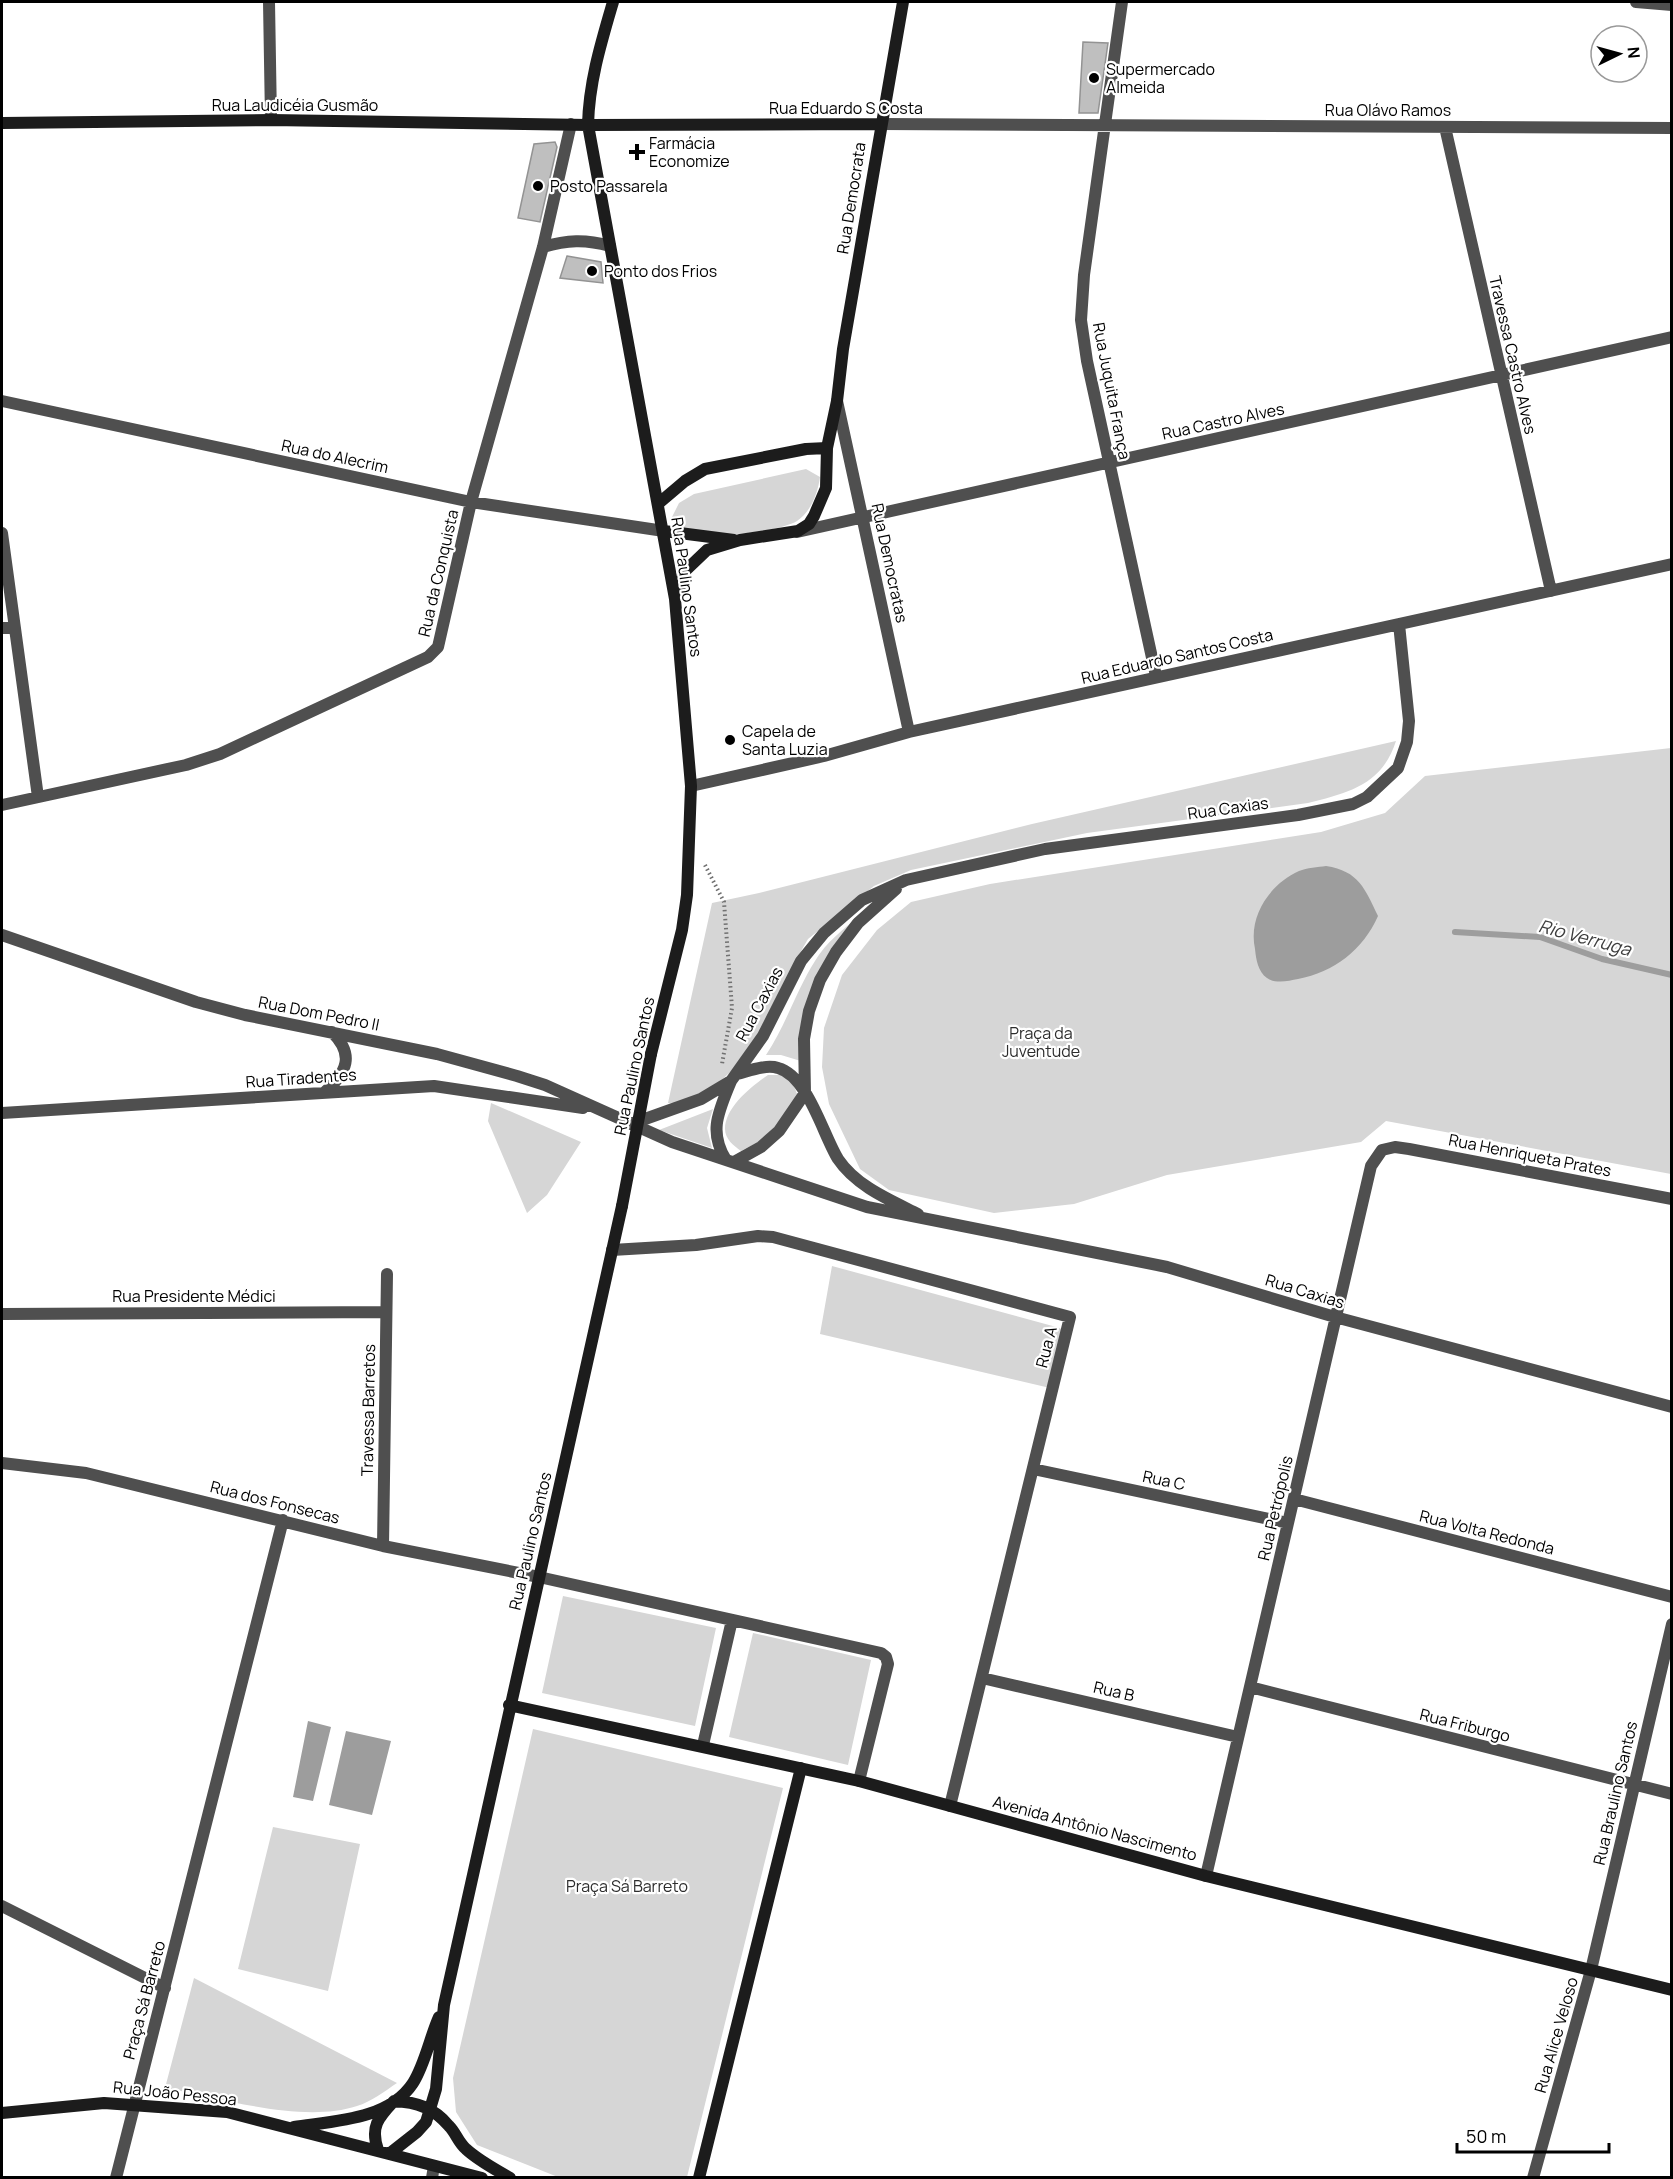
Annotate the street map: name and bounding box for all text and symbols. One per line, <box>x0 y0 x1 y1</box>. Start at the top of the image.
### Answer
north arrow <box>1589 24 1649 84</box>
text: N <box>1622 46 1645 59</box>
place label: Supermercado Almeida <box>1106 58 1215 98</box>
marker: Supermercado Almeida <box>1087 71 1101 85</box>
street label: Rua Laudicéia Gusmão <box>212 94 378 116</box>
street label: Rua Eduardo S Costa <box>769 97 923 119</box>
street label: Rua Olávo Ramos <box>1325 99 1451 121</box>
place label: Farmácia Economize <box>649 132 730 172</box>
street label: Rua Democrata <box>831 140 871 256</box>
marker: Farmácia Economize <box>630 145 644 159</box>
place label: Posto Passarela <box>550 175 668 197</box>
marker: Posto Passarela <box>531 179 545 193</box>
place label: Ponto dos Frios <box>604 260 717 282</box>
marker: Ponto dos Frios <box>585 264 599 278</box>
street label: Travessa Castro Alves <box>1484 274 1542 436</box>
street label: Rua Juquita França <box>1088 321 1136 461</box>
street label: Rua Castro Alves <box>1160 397 1286 445</box>
street label: Rua do Alecrim <box>279 434 391 478</box>
street label: Rua Democratas <box>867 501 913 625</box>
street label: Rua da Conquista <box>413 507 463 639</box>
street label: Rua Paulino Santos <box>666 516 708 658</box>
street label: Rua Eduardo Santos Costa <box>1079 623 1275 689</box>
place label: Capela de Santa Luzia <box>742 720 828 760</box>
marker: Capela de Santa Luzia <box>723 733 737 747</box>
street label: Rua Caxias <box>1186 791 1270 825</box>
water label: Rio Verruga <box>1536 913 1635 961</box>
street label: Rua Caxias <box>730 963 788 1045</box>
street label: Rua Dom Pedro II <box>257 990 381 1036</box>
street label: Rua Paulino Santos <box>609 995 659 1137</box>
park label: Praça da Juventude <box>1002 1022 1080 1062</box>
street label: Rua Tiradentes <box>245 1063 357 1093</box>
street label: Rua Henriqueta Prates <box>1447 1128 1613 1182</box>
street label: Rua Caxias <box>1263 1269 1347 1313</box>
street label: Rua Presidente Médici <box>112 1285 276 1307</box>
street label: Rua A <box>1030 1324 1062 1370</box>
street label: Travessa Barretos <box>356 1344 380 1476</box>
street label: Rua Petrópolis <box>1252 1453 1298 1563</box>
street label: Rua C <box>1141 1465 1187 1495</box>
street label: Rua Paulino Santos <box>503 1470 557 1612</box>
street label: Rua dos Fonsecas <box>208 1475 342 1529</box>
street label: Rua Volta Redonda <box>1417 1505 1557 1559</box>
street label: Rua B <box>1091 1676 1137 1706</box>
street label: Rua Friburgo <box>1417 1703 1513 1747</box>
street label: Rua Braulino Santos <box>1588 1719 1642 1867</box>
street label: Avenida Antônio Nascimento <box>990 1790 1200 1866</box>
park label: Praça Sá Barreto <box>566 1875 688 1897</box>
street label: Praça Sá Barreto <box>118 1938 170 2062</box>
street label: Rua Alice Veloso <box>1529 1975 1583 2095</box>
street label: Rua João Pessoa <box>112 2076 238 2110</box>
scale bar <box>1457 2116 1608 2154</box>
text: 50 m <box>1466 2124 1506 2148</box>

